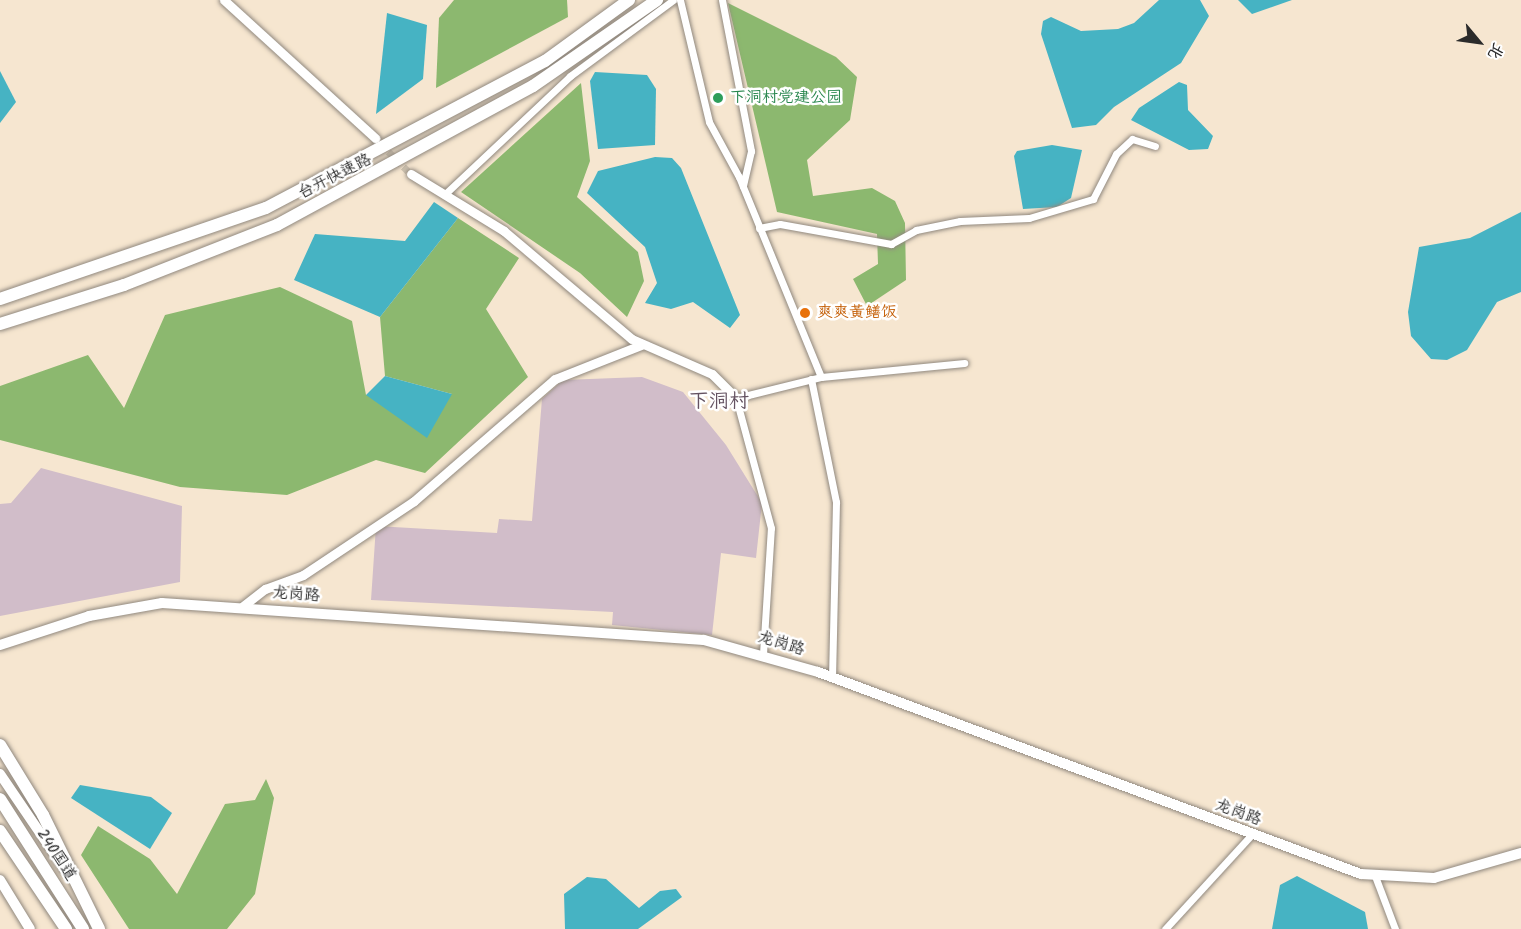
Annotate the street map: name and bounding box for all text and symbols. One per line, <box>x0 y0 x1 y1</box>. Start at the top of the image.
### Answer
north arrow <box>1449 12 1509 72</box>
text: 北 <box>1480 38 1510 64</box>
place label: 下洞村党建公园 <box>730 88 842 108</box>
marker: 下洞村党建公园 <box>711 91 725 105</box>
street label: 台开快速路 <box>295 150 375 204</box>
place label: 爽爽黄鳝饭 <box>817 303 897 323</box>
marker: 爽爽黄鳝饭 <box>798 306 812 320</box>
district label: 下洞村 <box>689 390 749 414</box>
street label: 龙岗路 <box>271 584 321 606</box>
street label: 龙岗路 <box>755 628 807 660</box>
street label: 龙岗路 <box>1212 796 1264 830</box>
street label: 240国道 <box>32 825 80 885</box>

